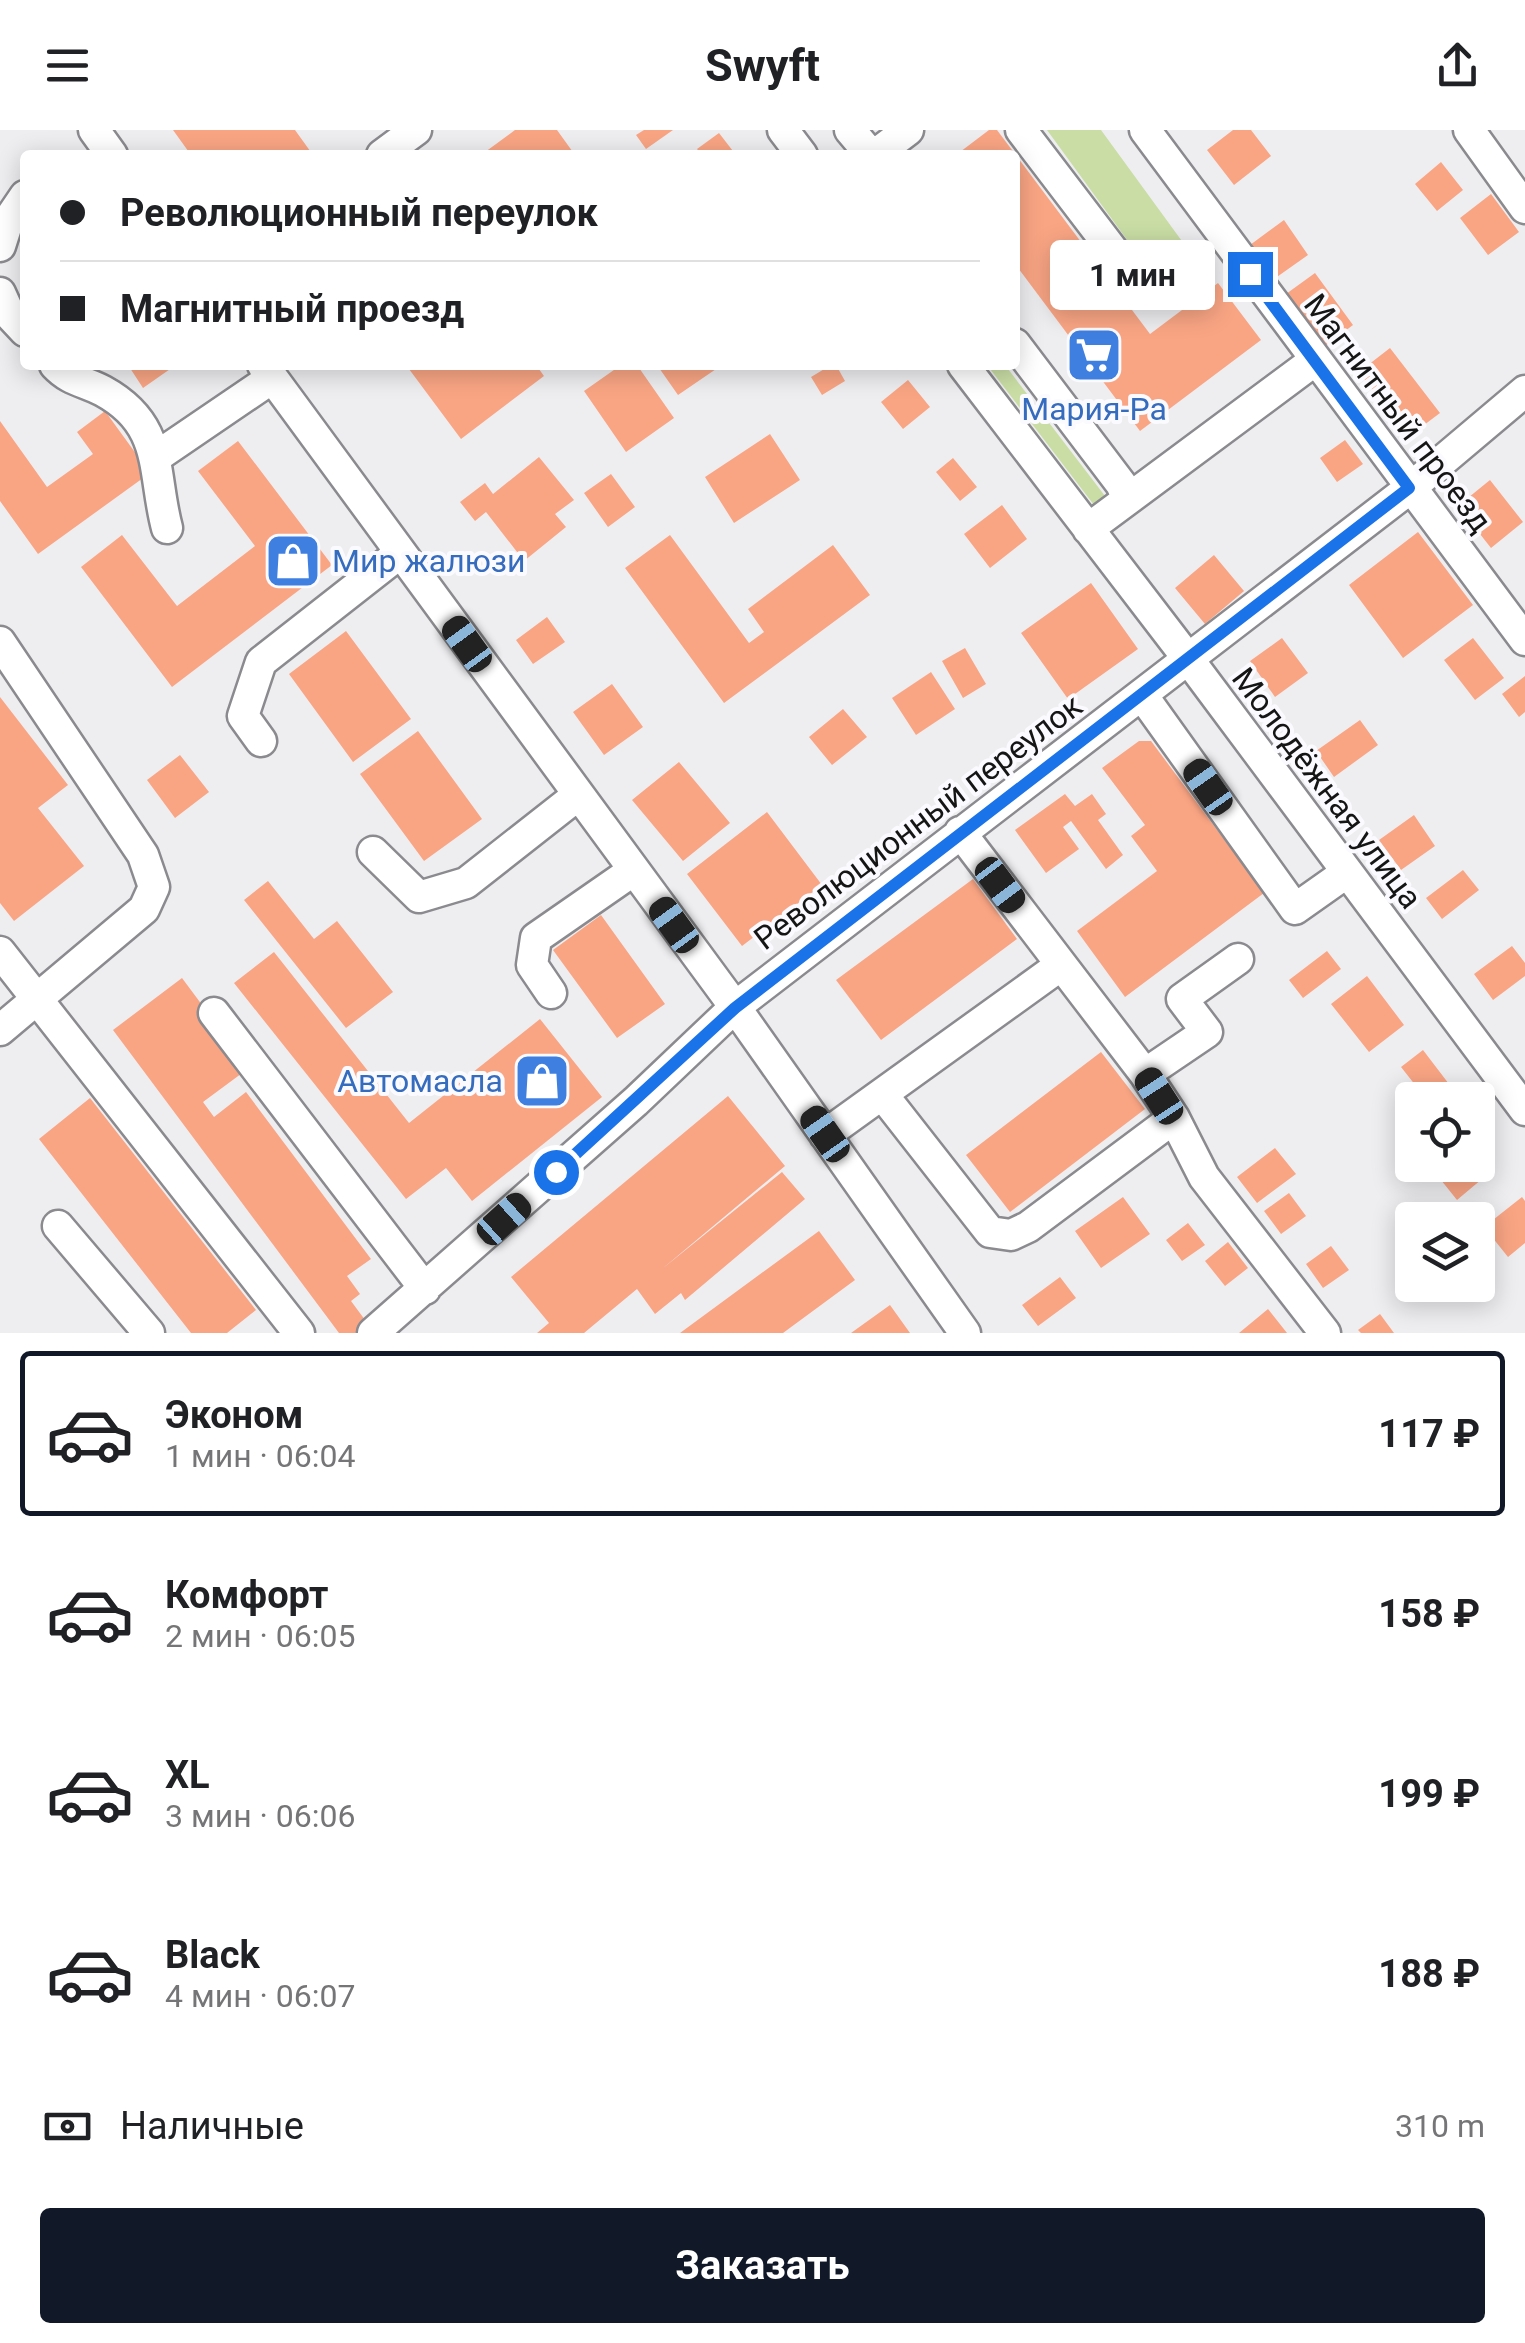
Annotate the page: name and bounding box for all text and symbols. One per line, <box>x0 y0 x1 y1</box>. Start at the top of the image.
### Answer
icon: menu <box>40 38 95 93</box>
icon: share <box>1430 38 1485 93</box>
text: Swyft <box>705 39 820 92</box>
text: Революционный переулок <box>120 191 598 235</box>
callout: 1 мин <box>1050 239 1215 309</box>
route end <box>1228 252 1273 297</box>
text: 1 мин <box>1089 256 1176 294</box>
text: Магнитный проезд <box>120 287 464 331</box>
street label: Магнитный проезд <box>1296 287 1500 539</box>
supermarket icon: Мария-Ра <box>1064 325 1124 385</box>
place label: Мария-Ра <box>1021 390 1167 428</box>
shop icon: Мир жалюзи <box>263 531 323 591</box>
place label: Мир жалюзи <box>332 542 526 580</box>
car <box>437 611 497 677</box>
street label: Молодёжная улица <box>1224 660 1430 916</box>
street label: Революционный переулок <box>747 686 1089 958</box>
car <box>1179 754 1237 820</box>
car <box>970 852 1030 918</box>
car <box>644 892 704 958</box>
shop icon: Автомасла <box>512 1051 572 1111</box>
place label: Автомасла <box>337 1062 503 1100</box>
car <box>1130 1063 1188 1129</box>
map controls <box>1395 1082 1495 1302</box>
button: locate <box>1395 1082 1495 1182</box>
car <box>796 1101 854 1167</box>
route start <box>534 1150 579 1195</box>
car <box>472 1188 536 1250</box>
button: layers <box>1395 1202 1495 1302</box>
icon: car <box>45 1389 135 1479</box>
text: Эконом <box>165 1393 303 1437</box>
text: 117 ₽ <box>1378 1412 1480 1456</box>
text: 1 мин · 06:04 <box>165 1437 356 1475</box>
icon: car <box>45 1569 135 1659</box>
text: Комфорт <box>165 1573 328 1617</box>
text: 158 ₽ <box>1378 1592 1480 1636</box>
text: 2 мин · 06:05 <box>165 1617 356 1655</box>
icon: car <box>45 1749 135 1839</box>
text: XL <box>165 1753 210 1797</box>
text: 199 ₽ <box>1378 1772 1480 1816</box>
text: 3 мин · 06:06 <box>165 1797 356 1835</box>
icon: car <box>45 1929 135 2019</box>
text: Black <box>165 1933 260 1977</box>
text: 188 ₽ <box>1378 1952 1480 1996</box>
text: 4 мин · 06:07 <box>165 1977 356 2015</box>
icon: cash <box>40 2099 95 2154</box>
text: Наличные <box>120 2104 304 2148</box>
text: 310 m <box>1395 2107 1485 2145</box>
button: Заказать <box>40 2208 1485 2323</box>

